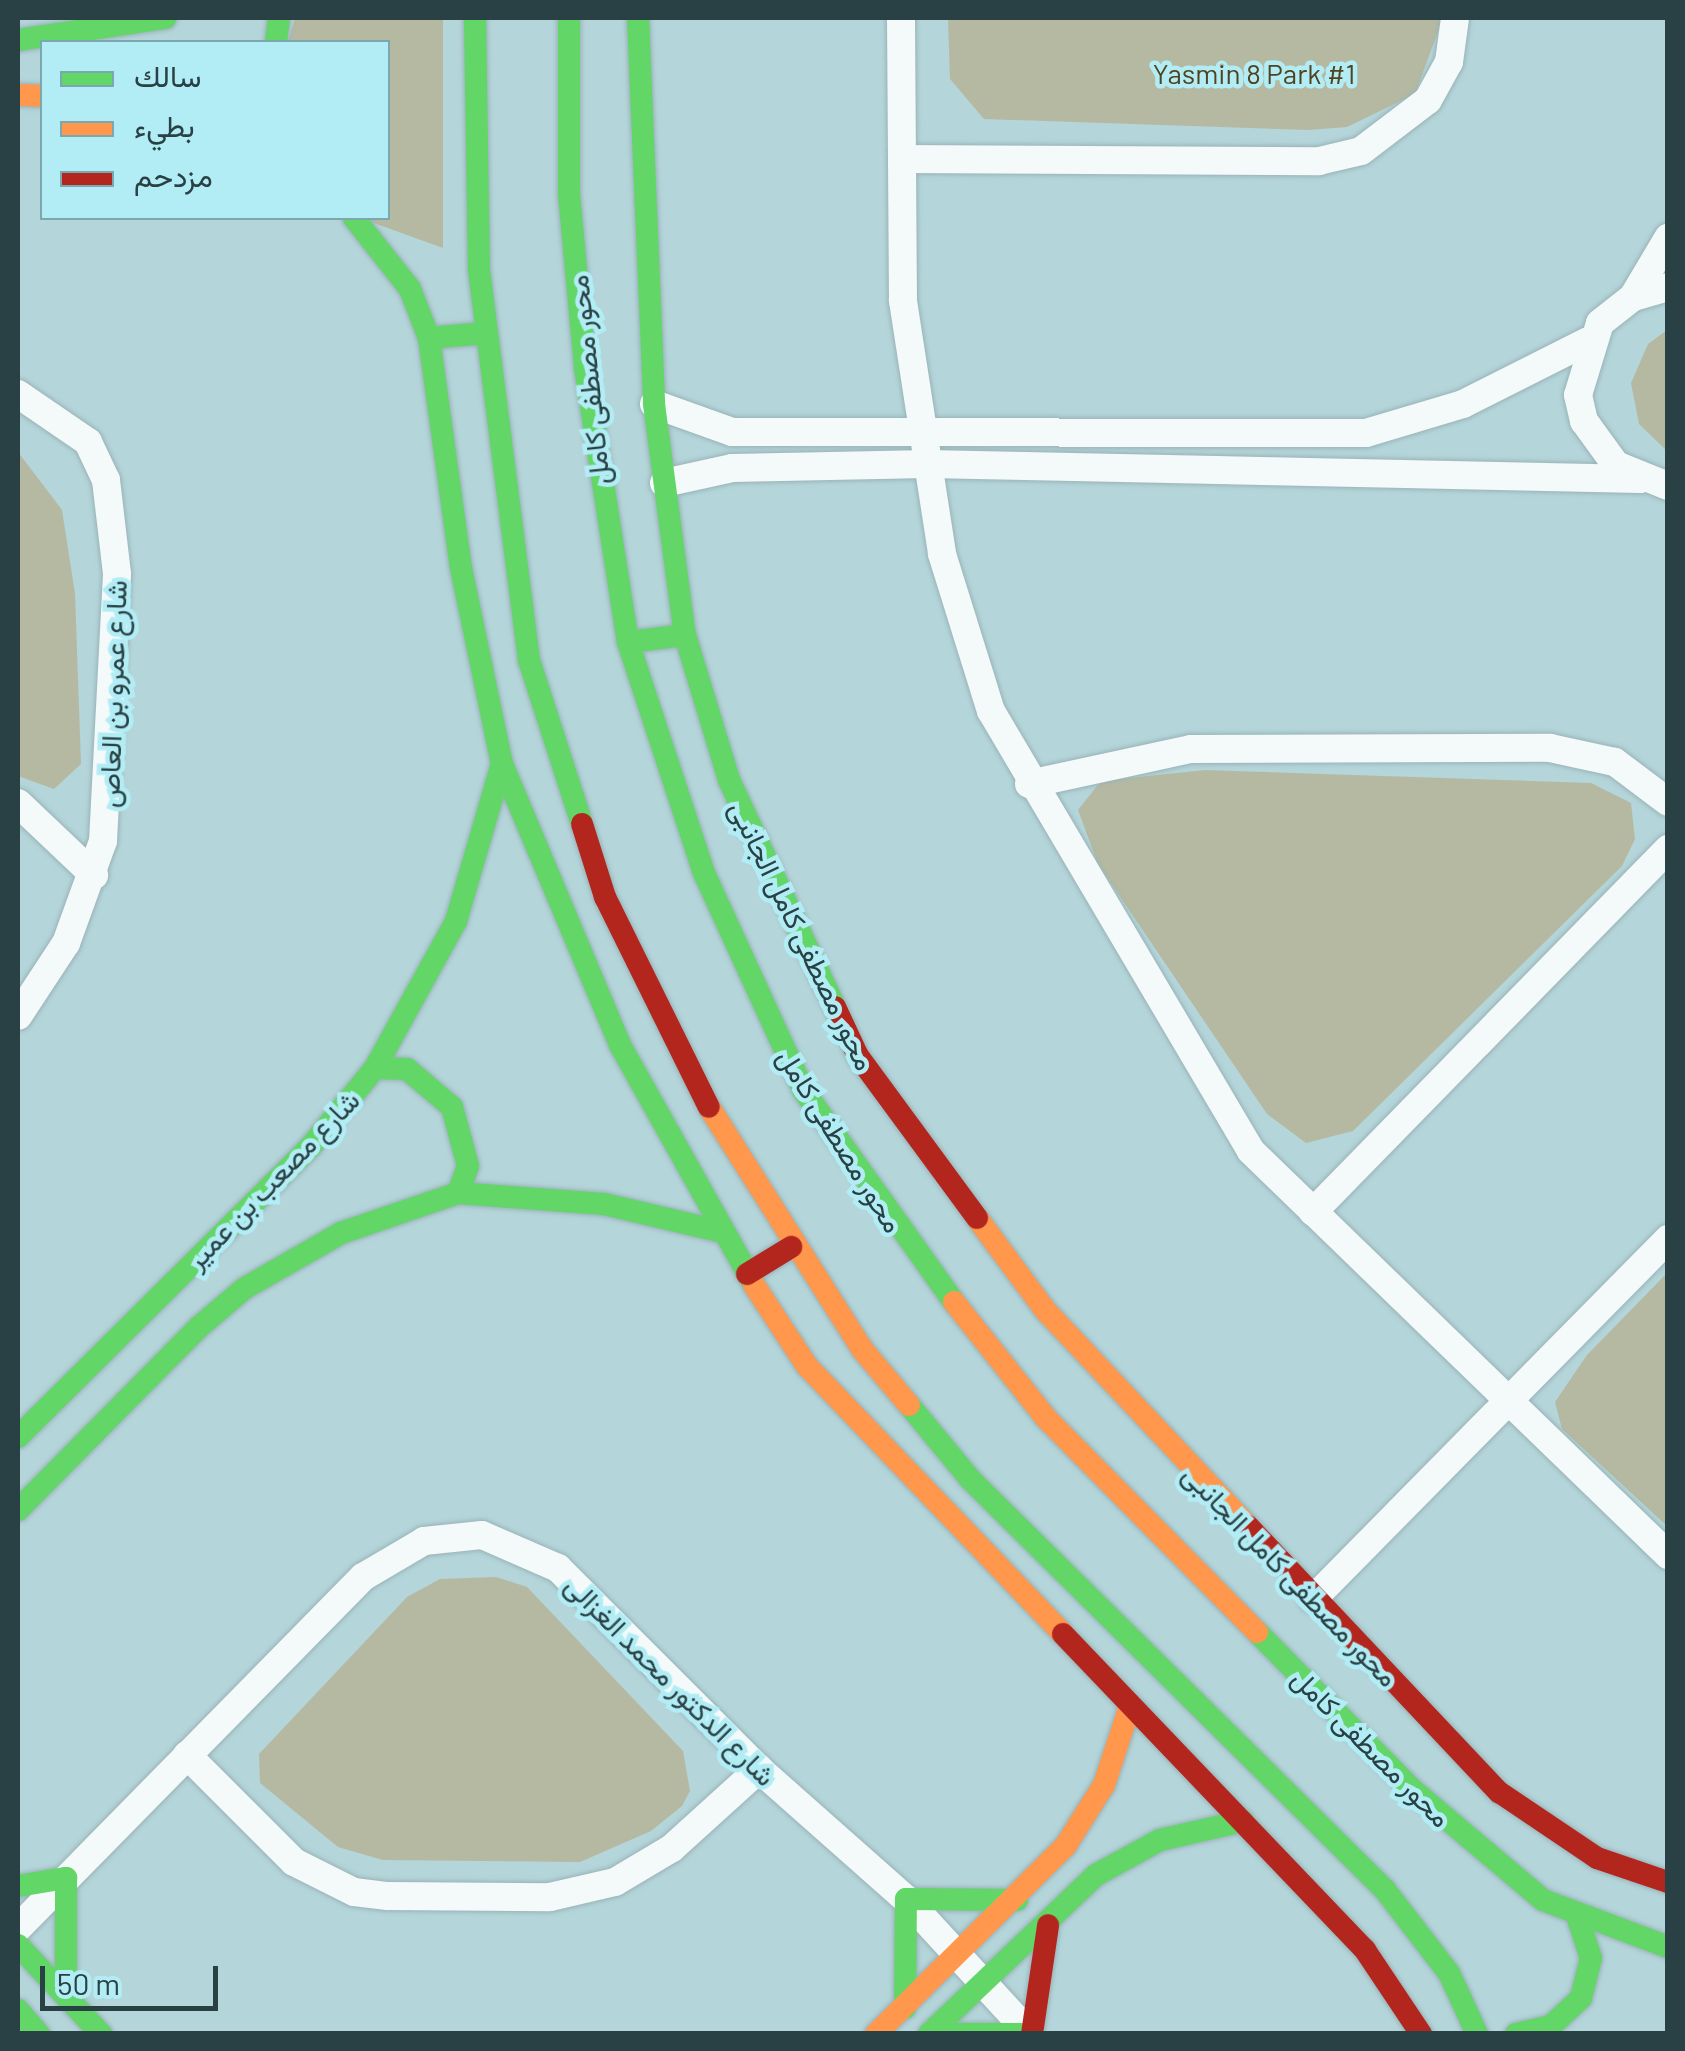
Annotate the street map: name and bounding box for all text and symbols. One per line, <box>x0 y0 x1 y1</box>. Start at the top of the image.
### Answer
legend <box>40 40 390 220</box>
park label: Yasmin 8 Park #1 <box>1153 56 1355 90</box>
text: سالك <box>134 57 201 93</box>
text: بطيء <box>134 107 195 143</box>
text: مزدحم <box>134 157 213 193</box>
street label: محور مصطفى كامل <box>560 273 616 487</box>
street label: شارع عمرو بن العاص <box>91 580 133 808</box>
street label: محور مصطفى كامل الجانبى <box>723 795 883 1075</box>
street label: محور مصطفى كامل <box>771 1042 911 1238</box>
street label: شارع مصعب بن عمير <box>178 1083 366 1275</box>
street label: محور مصطفى كامل الجانبى <box>1176 1457 1406 1693</box>
street label: شارع الدكتور محمد الغزالى <box>559 1568 783 1792</box>
street label: محور مصطفى كامل <box>1286 1661 1458 1833</box>
scale bar <box>45 1946 222 2008</box>
text: 50 m <box>57 1965 120 2001</box>

